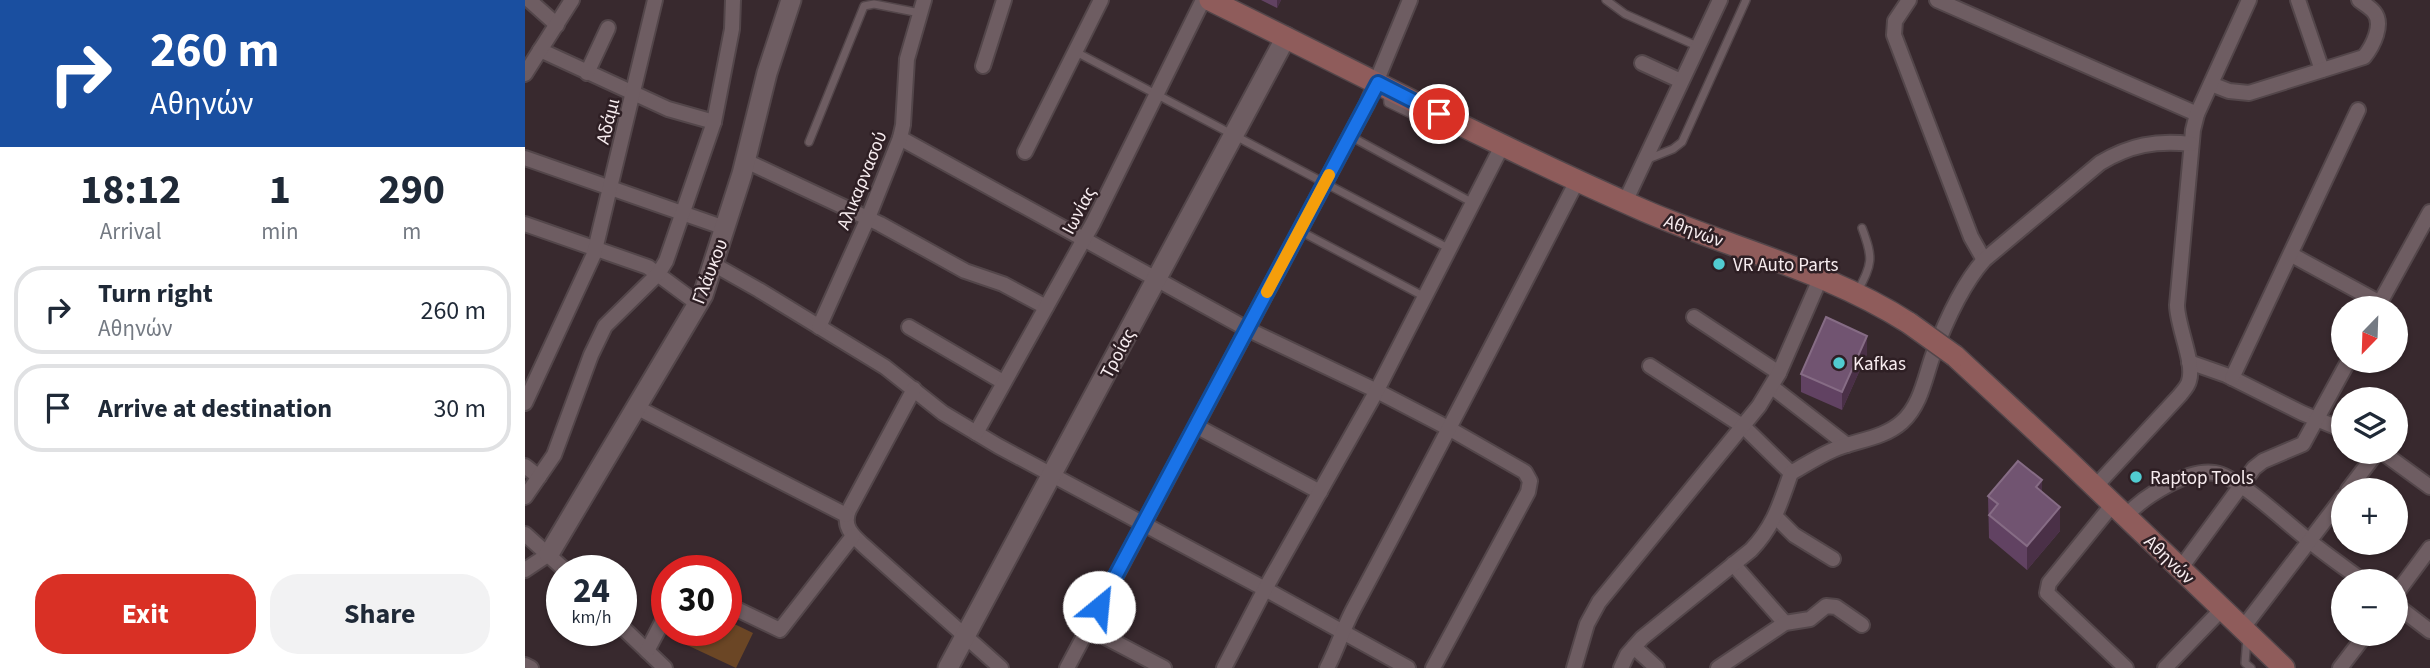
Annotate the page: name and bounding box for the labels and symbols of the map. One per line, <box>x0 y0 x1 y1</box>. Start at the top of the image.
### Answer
pin <box>1409 84 1469 144</box>
street label: Αδάμι <box>590 95 627 147</box>
street label: Αλικαρνασού <box>830 127 894 234</box>
street label: Ιωνίας <box>1056 182 1103 239</box>
street label: Αθηνών <box>1660 208 1727 255</box>
street label: Γλάυκου <box>686 235 735 308</box>
place label: VR Auto Parts <box>1733 252 1839 279</box>
marker: VR Auto Parts <box>1711 256 1727 272</box>
north arrow <box>2331 296 2408 373</box>
street label: Τροίας <box>1094 324 1143 383</box>
place label: Kafkas <box>1853 351 1906 378</box>
marker: Kafkas <box>1831 355 1847 371</box>
place label: Raptop Tools <box>2150 465 2254 492</box>
marker: Raptop Tools <box>2128 469 2144 485</box>
street label: Αθηνών <box>2137 529 2200 591</box>
speed limit sign: 30 <box>651 555 742 646</box>
position arrow <box>1062 570 1136 644</box>

